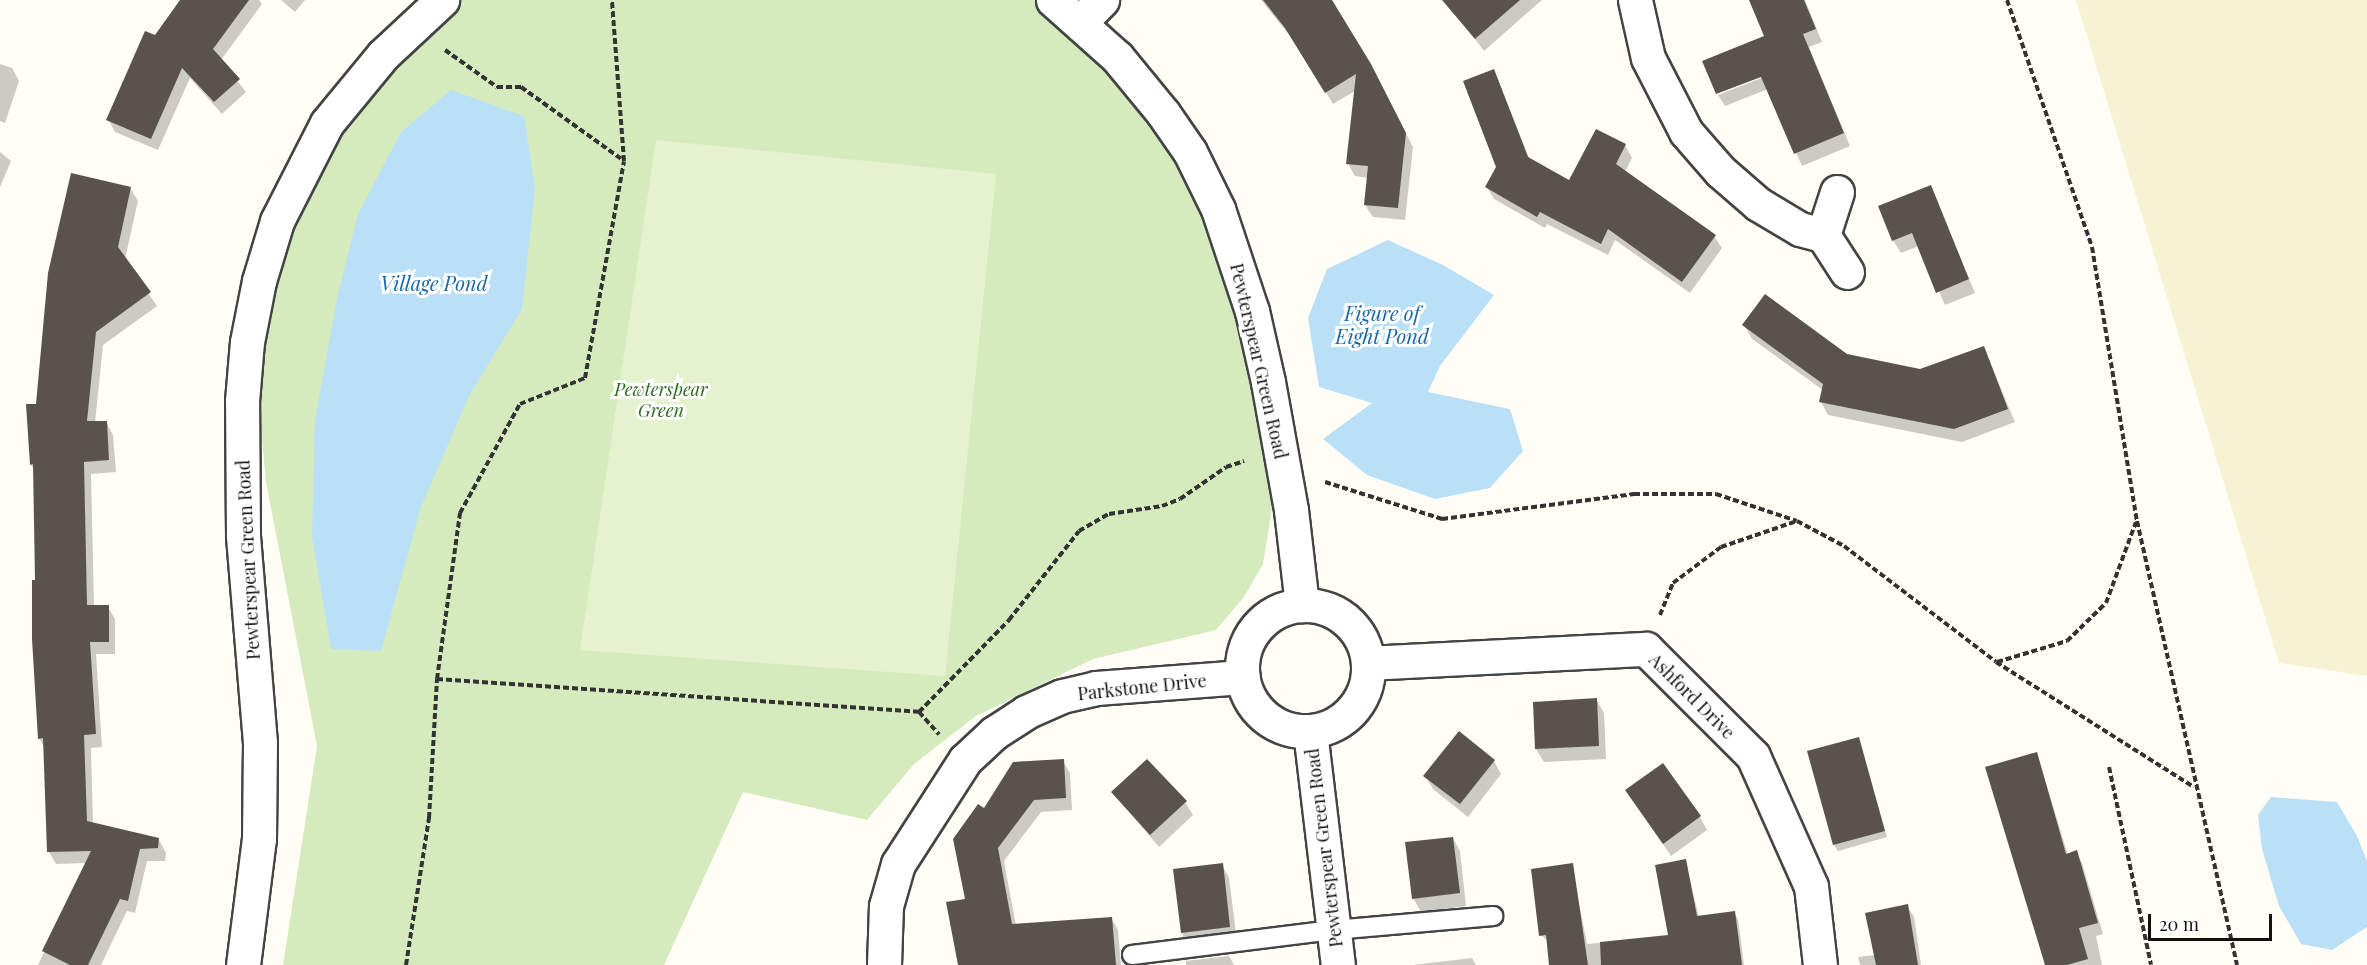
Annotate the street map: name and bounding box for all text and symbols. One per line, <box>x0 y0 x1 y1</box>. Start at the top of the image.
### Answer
street label: Pewterspear Green Road <box>1226 261 1292 461</box>
water label: Village Pond <box>381 270 487 294</box>
water label: Figure of Eight Pond <box>1335 301 1429 348</box>
park label: Pewterspear Green <box>614 379 708 422</box>
street label: Pewterspear Green Road <box>232 459 264 661</box>
street label: Ashford Drive <box>1645 649 1739 743</box>
street label: Parkstone Drive <box>1076 669 1208 705</box>
street label: Pewterspear Green Road <box>1301 747 1347 949</box>
scale bar <box>2151 902 2276 940</box>
text: 20 m <box>2159 912 2199 936</box>

